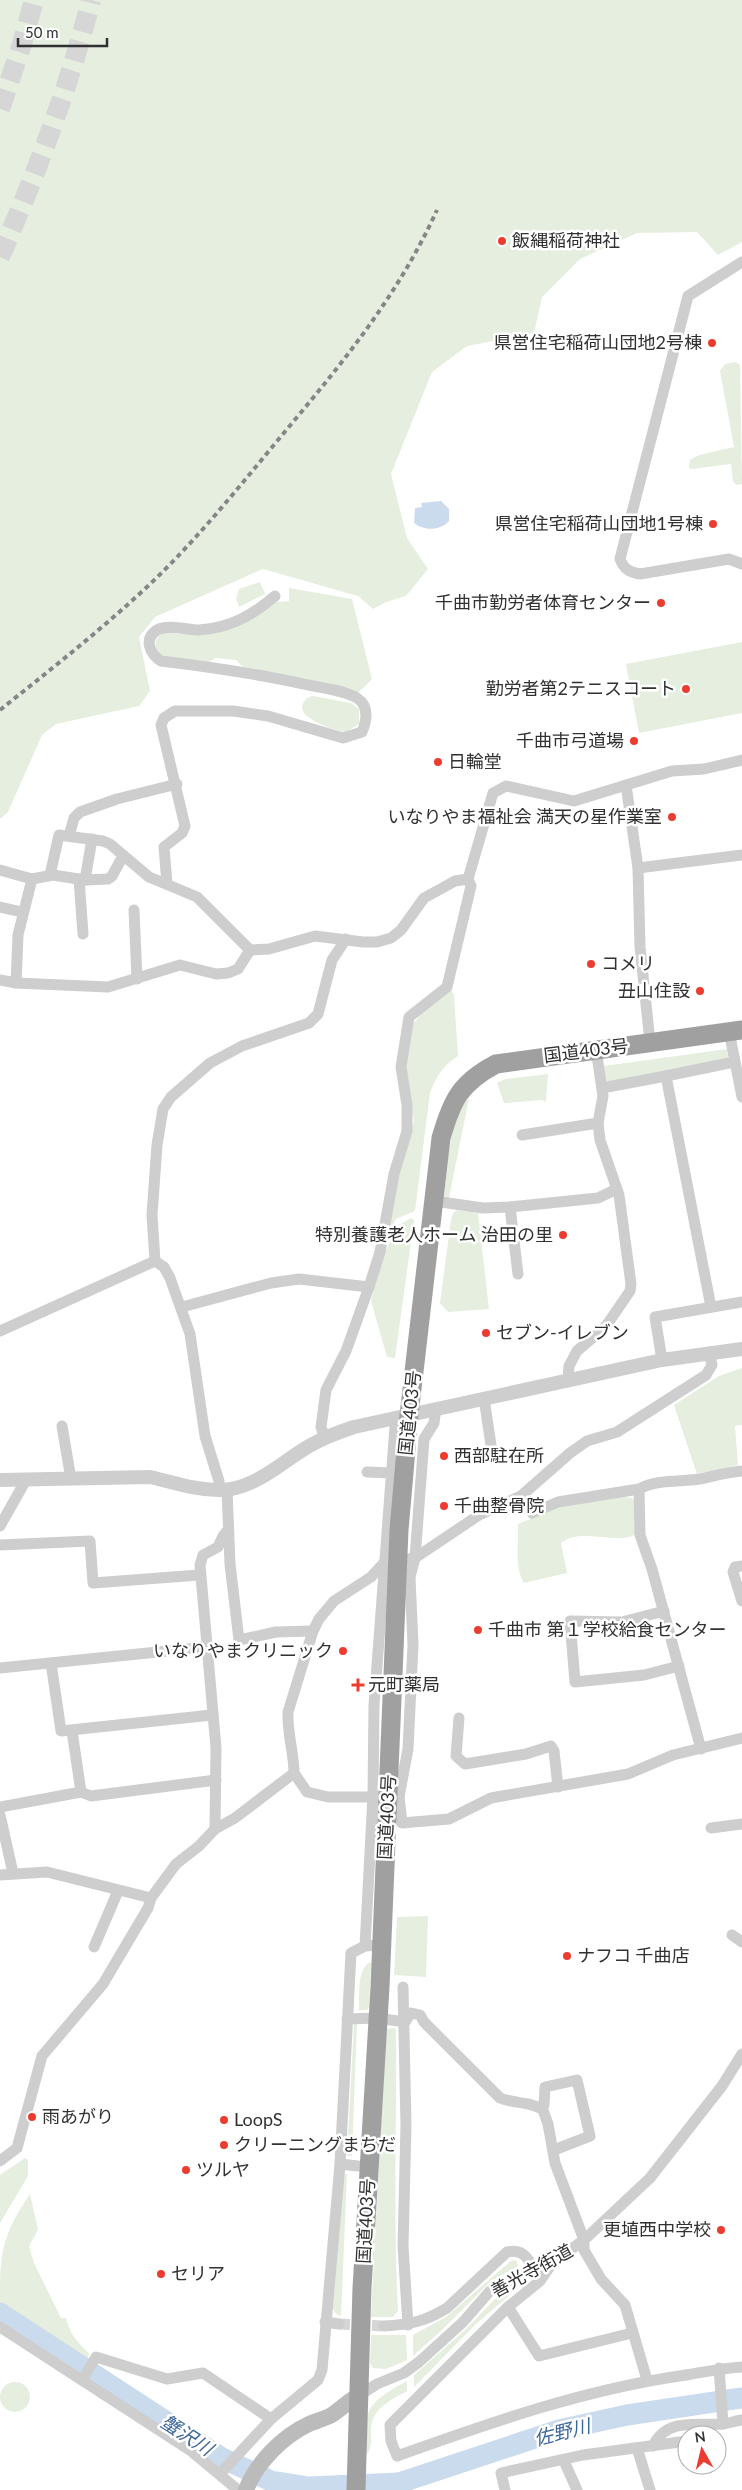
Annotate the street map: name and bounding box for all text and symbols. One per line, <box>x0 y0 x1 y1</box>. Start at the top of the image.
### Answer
scale bar <box>18 15 106 47</box>
text: 50 m <box>25 23 59 41</box>
place label: 飯縄稲荷神社 <box>512 229 620 251</box>
marker: 飯縄稲荷神社 <box>496 235 508 247</box>
place label: 県営住宅稲荷山団地2号棟 <box>494 331 702 353</box>
marker: 県営住宅稲荷山団地2号棟 <box>706 337 718 349</box>
place label: 県営住宅稲荷山団地1号棟 <box>495 512 703 534</box>
marker: 県営住宅稲荷山団地1号棟 <box>707 518 719 530</box>
place label: 千曲市勤労者体育センター <box>435 591 651 613</box>
marker: 千曲市勤労者体育センター <box>655 597 667 609</box>
place label: 勤労者第2テニスコート <box>486 677 676 699</box>
marker: 勤労者第2テニスコート <box>680 683 692 695</box>
place label: 千曲市弓道場 <box>516 729 624 751</box>
marker: 千曲市弓道場 <box>628 735 640 747</box>
place label: 日輪堂 <box>448 750 502 772</box>
marker: 日輪堂 <box>432 756 444 768</box>
place label: いなりやま福祉会 満天の星作業室 <box>387 805 662 827</box>
marker: いなりやま福祉会 満天の星作業室 <box>666 811 678 823</box>
place label: コメリ <box>601 952 655 974</box>
marker: コメリ <box>585 958 597 970</box>
place label: 丑山住設 <box>618 979 690 1001</box>
marker: 丑山住設 <box>694 985 706 997</box>
street label: 国道403号 <box>542 1034 630 1066</box>
place label: 特別養護老人ホーム 治田の里 <box>315 1223 553 1245</box>
marker: 特別養護老人ホーム 治田の里 <box>557 1229 569 1241</box>
place label: セブン-イレブン <box>496 1321 629 1343</box>
marker: セブン-イレブン <box>480 1327 492 1339</box>
street label: 国道403号 <box>394 1369 424 1456</box>
place label: 西部駐在所 <box>454 1444 544 1466</box>
marker: 西部駐在所 <box>438 1450 450 1462</box>
place label: 千曲整骨院 <box>454 1494 544 1516</box>
marker: 千曲整骨院 <box>438 1500 450 1512</box>
place label: 千曲市 第１学校給食センター <box>488 1618 727 1640</box>
marker: 千曲市 第１学校給食センター <box>472 1624 484 1636</box>
place label: いなりやまクリニック <box>153 1639 333 1661</box>
marker: いなりやまクリニック <box>337 1645 349 1657</box>
place label: 元町薬局 <box>368 1673 440 1695</box>
marker: 元町薬局 <box>352 1679 364 1691</box>
street label: 国道403号 <box>373 1774 399 1860</box>
place label: ナフコ 千曲店 <box>577 1944 690 1966</box>
marker: ナフコ 千曲店 <box>561 1950 573 1962</box>
place label: 雨あがり <box>42 2105 114 2127</box>
place label: LoopS <box>234 2108 283 2130</box>
marker: 雨あがり <box>26 2111 38 2123</box>
marker: LoopS <box>218 2114 230 2126</box>
place label: クリーニングまちだ <box>234 2133 396 2155</box>
marker: クリーニングまちだ <box>218 2139 230 2151</box>
place label: ツルヤ <box>196 2158 250 2180</box>
marker: ツルヤ <box>180 2164 192 2176</box>
street label: 国道403号 <box>352 2178 378 2264</box>
place label: 更埴西中学校 <box>603 2218 711 2240</box>
marker: 更埴西中学校 <box>715 2224 727 2236</box>
street label: 善光寺街道 <box>487 2239 576 2302</box>
place label: セリア <box>171 2262 225 2284</box>
marker: セリア <box>155 2268 167 2280</box>
water label: 蟹沢川 <box>157 2409 219 2461</box>
water label: 佐野川 <box>531 2413 594 2450</box>
north arrow <box>677 2425 727 2475</box>
text: N <box>694 2427 707 2446</box>

